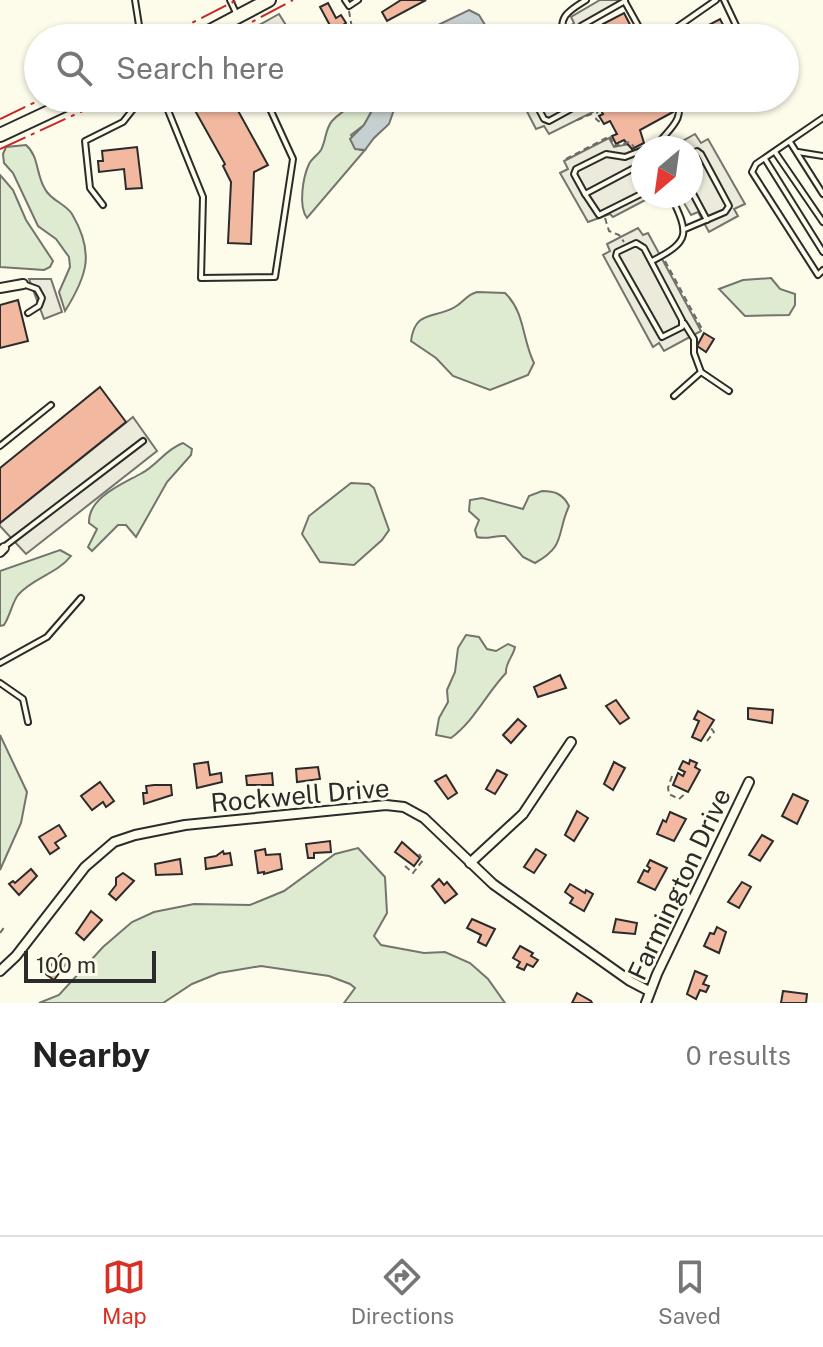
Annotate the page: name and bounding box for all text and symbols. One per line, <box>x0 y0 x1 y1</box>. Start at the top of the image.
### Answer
search box <box>24 24 799 112</box>
icon: search <box>52 46 96 90</box>
text: Search here <box>116 50 284 86</box>
north arrow <box>631 136 703 208</box>
street label: Rockwell Drive <box>209 772 391 818</box>
street label: Farmington Drive <box>621 783 737 985</box>
scale bar <box>24 947 156 983</box>
text: 100 m <box>36 952 96 978</box>
text: Nearby <box>32 1035 150 1075</box>
text: 0 results <box>686 1040 791 1071</box>
tab: Map <box>102 1255 147 1329</box>
tab: Directions <box>351 1255 454 1329</box>
tab: Saved <box>658 1255 721 1329</box>

